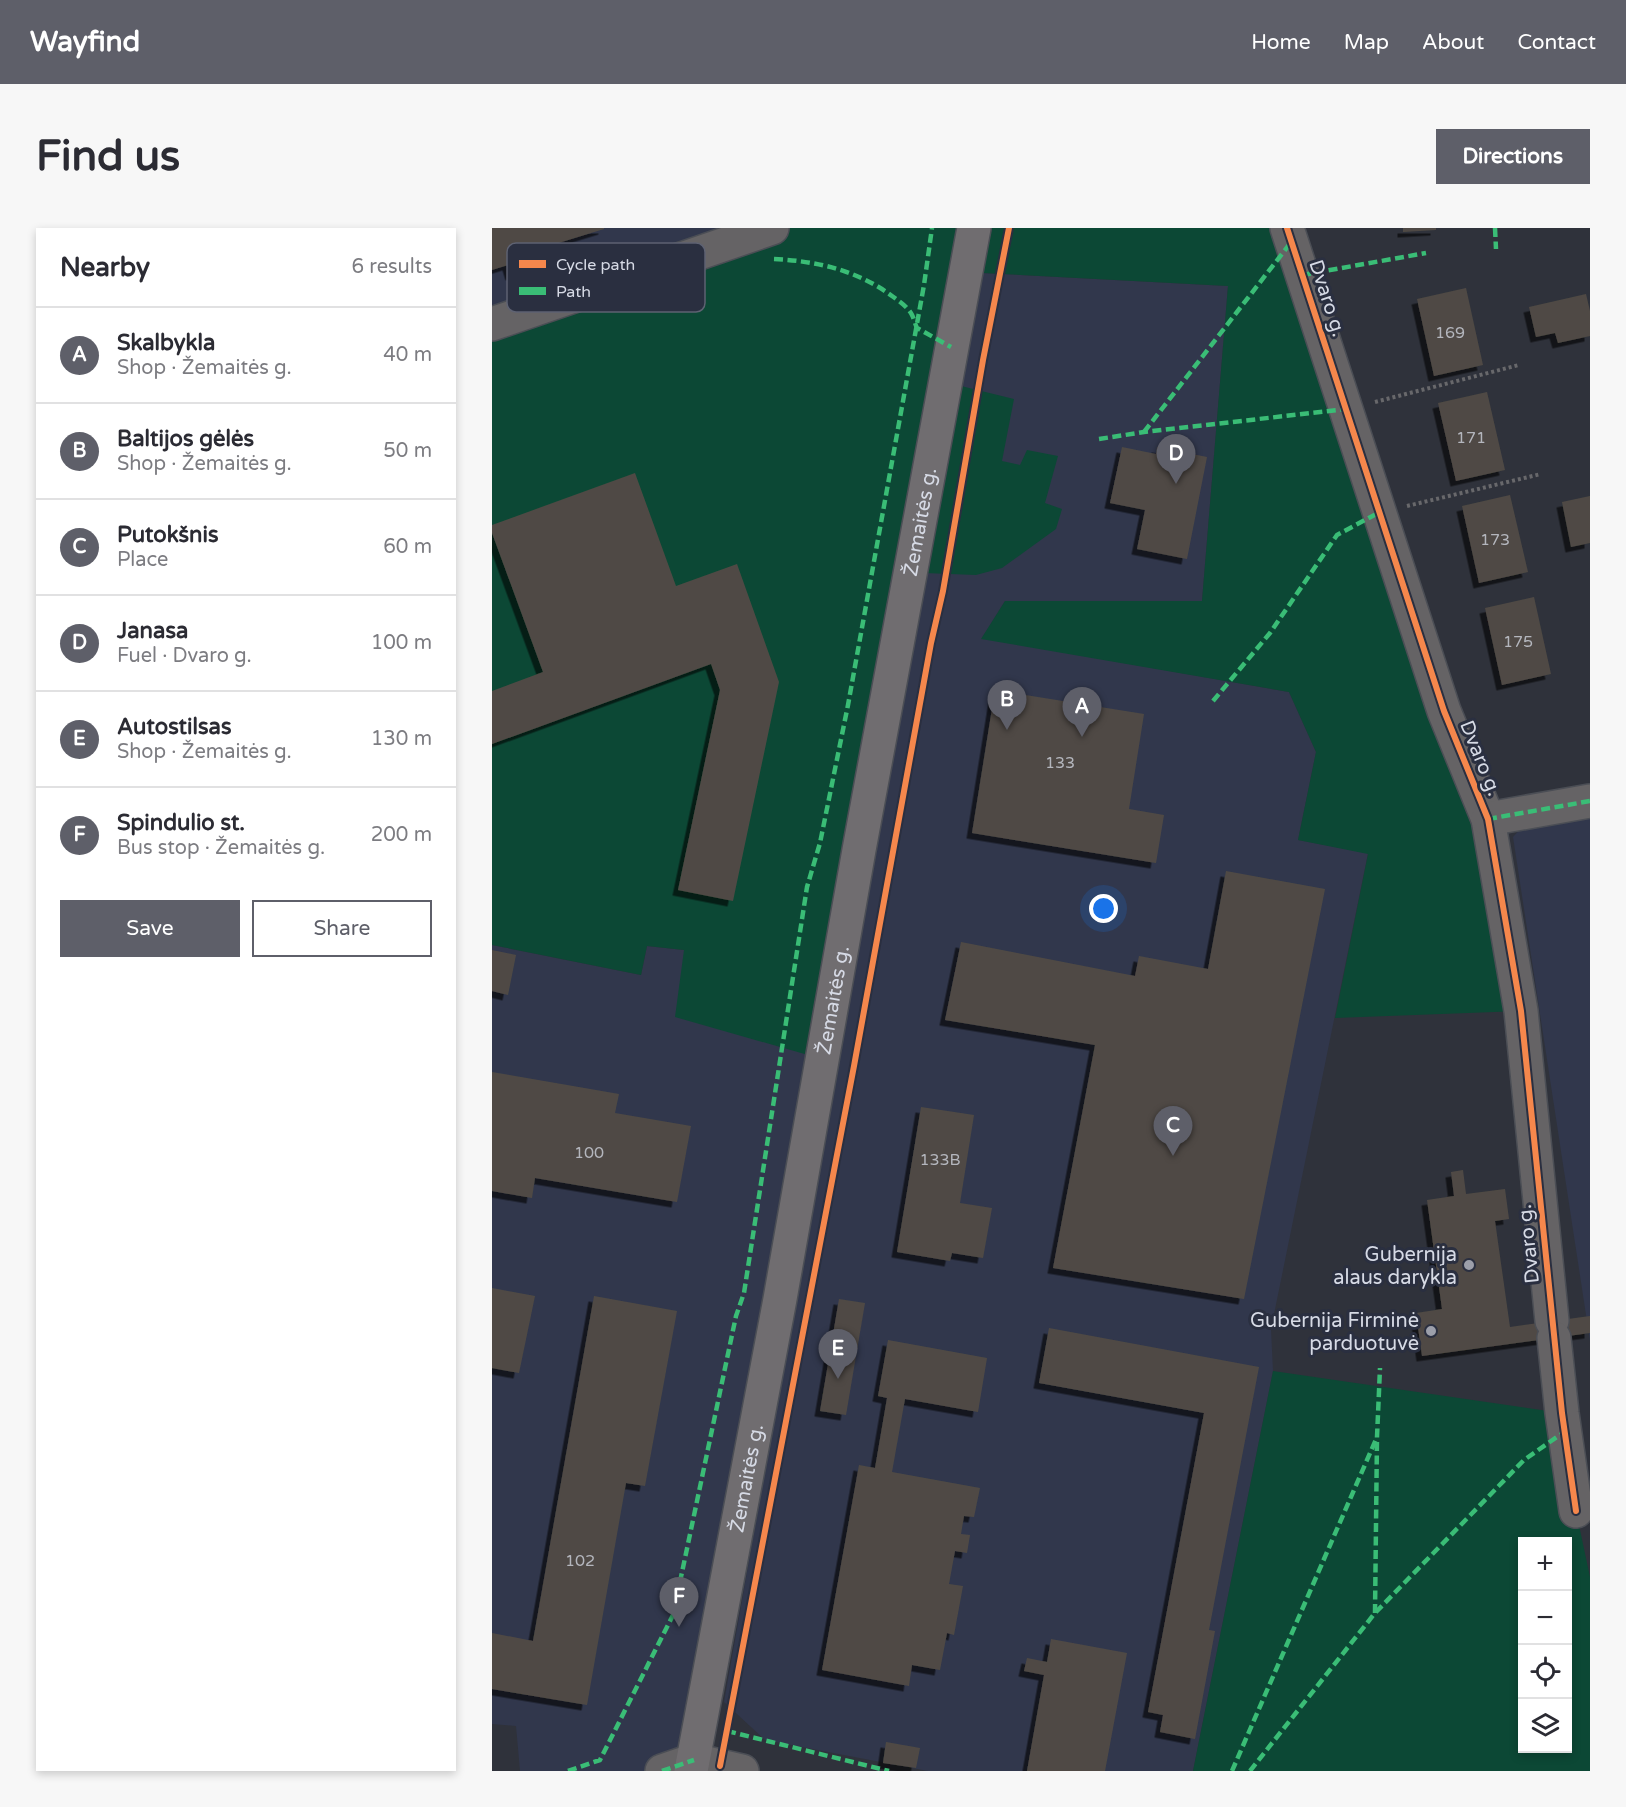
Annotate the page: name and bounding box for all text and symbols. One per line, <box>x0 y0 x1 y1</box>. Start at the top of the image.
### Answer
text: Wayfind <box>30 25 140 59</box>
text: Home <box>1251 30 1311 55</box>
text: Map <box>1344 30 1389 55</box>
text: About <box>1422 30 1484 55</box>
text: Contact <box>1517 30 1596 55</box>
button: Directions <box>1436 129 1590 184</box>
text: Find us <box>36 131 180 182</box>
legend <box>507 243 705 312</box>
text: Nearby <box>60 252 150 283</box>
text: 6 results <box>352 255 432 279</box>
text: Cycle path <box>556 255 635 275</box>
street label: Dvaro g. <box>1303 257 1351 340</box>
text: Path <box>556 282 591 302</box>
house number: 169 <box>1435 323 1465 343</box>
text: Skalbykla <box>117 330 215 356</box>
text: A <box>72 343 87 367</box>
text: 40 m <box>383 343 432 367</box>
text: Shop · Žemaitės g. <box>117 356 292 380</box>
text: Baltijos gėlės <box>117 426 254 452</box>
house number: 171 <box>1456 428 1486 448</box>
pin: D <box>1156 434 1196 484</box>
text: B <box>73 439 86 463</box>
text: 50 m <box>383 439 432 463</box>
text: Shop · Žemaitės g. <box>117 452 292 476</box>
street label: Žemaitės g. <box>898 466 942 578</box>
text: Putokšnis <box>117 522 219 548</box>
house number: 173 <box>1480 530 1510 550</box>
text: C <box>73 535 86 559</box>
text: 60 m <box>383 535 432 559</box>
text: Place <box>117 548 168 572</box>
text: Janasa <box>117 618 188 644</box>
text: D <box>72 631 87 655</box>
text: 100 m <box>371 631 432 655</box>
house number: 175 <box>1503 632 1533 652</box>
text: Fuel · Dvaro g. <box>117 644 252 668</box>
pin: B <box>988 680 1026 730</box>
pin: A <box>1062 688 1102 737</box>
text: Autostilsas <box>117 714 231 740</box>
street label: Dvaro g. <box>1454 717 1506 800</box>
text: E <box>73 727 86 751</box>
text: 130 m <box>371 727 432 751</box>
text: Shop · Žemaitės g. <box>117 740 292 764</box>
house number: 133 <box>1045 753 1075 773</box>
text: Spindulio st. <box>117 810 245 836</box>
text: F <box>73 823 86 847</box>
text: 200 m <box>371 823 432 847</box>
text: Bus stop · Žemaitės g. <box>117 836 325 860</box>
your location <box>1089 894 1118 923</box>
button: Save <box>60 900 240 957</box>
button: Share <box>252 900 432 957</box>
street label: Žemaitės g. <box>811 944 855 1056</box>
pin: C <box>1154 1106 1192 1156</box>
house number: 100 <box>574 1143 604 1163</box>
house number: 133B <box>919 1150 961 1170</box>
street label: Dvaro g. <box>1513 1203 1545 1285</box>
place label: Gubernija alaus darykla <box>1333 1243 1457 1290</box>
marker: Gubernija alaus darykla <box>1462 1258 1476 1272</box>
place label: Gubernija Firminė parduotuvė <box>1250 1309 1419 1356</box>
marker: Gubernija Firminė parduotuvė <box>1424 1324 1438 1338</box>
pin: E <box>818 1330 858 1379</box>
street label: Žemaitės g. <box>724 1422 769 1535</box>
map controls <box>1518 1537 1572 1753</box>
button: + <box>1518 1537 1572 1591</box>
house number: 102 <box>565 1551 595 1571</box>
pin: F <box>660 1578 699 1627</box>
button: − <box>1518 1591 1572 1645</box>
button: locate <box>1518 1645 1572 1699</box>
button: layers <box>1518 1699 1572 1753</box>

